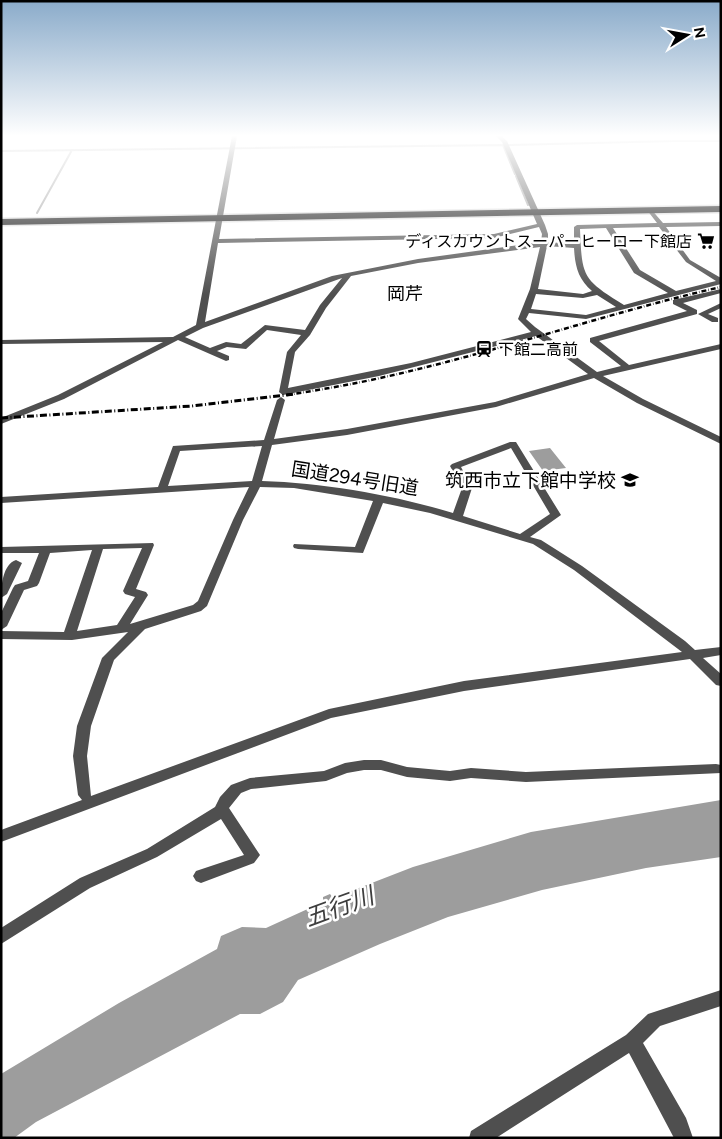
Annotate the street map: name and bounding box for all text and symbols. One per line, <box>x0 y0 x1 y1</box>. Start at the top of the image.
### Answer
north arrow <box>662 10 712 60</box>
text: N <box>690 26 709 40</box>
supermarket icon: ディスカウントスーパーヒーロー下館店 <box>696 231 716 251</box>
place label: ディスカウントスーパーヒーロー下館店 <box>405 232 692 251</box>
district label: 岡芹 <box>387 283 423 305</box>
station icon: 下館二高前 <box>474 339 494 359</box>
place label: 下館二高前 <box>498 340 578 359</box>
street label: 国道294号旧道 <box>290 457 420 500</box>
place label: 筑西市立下館中学校 <box>445 469 616 492</box>
school or university icon: 筑西市立下館中学校 <box>620 470 640 490</box>
water label: 五行川 <box>300 880 380 932</box>

